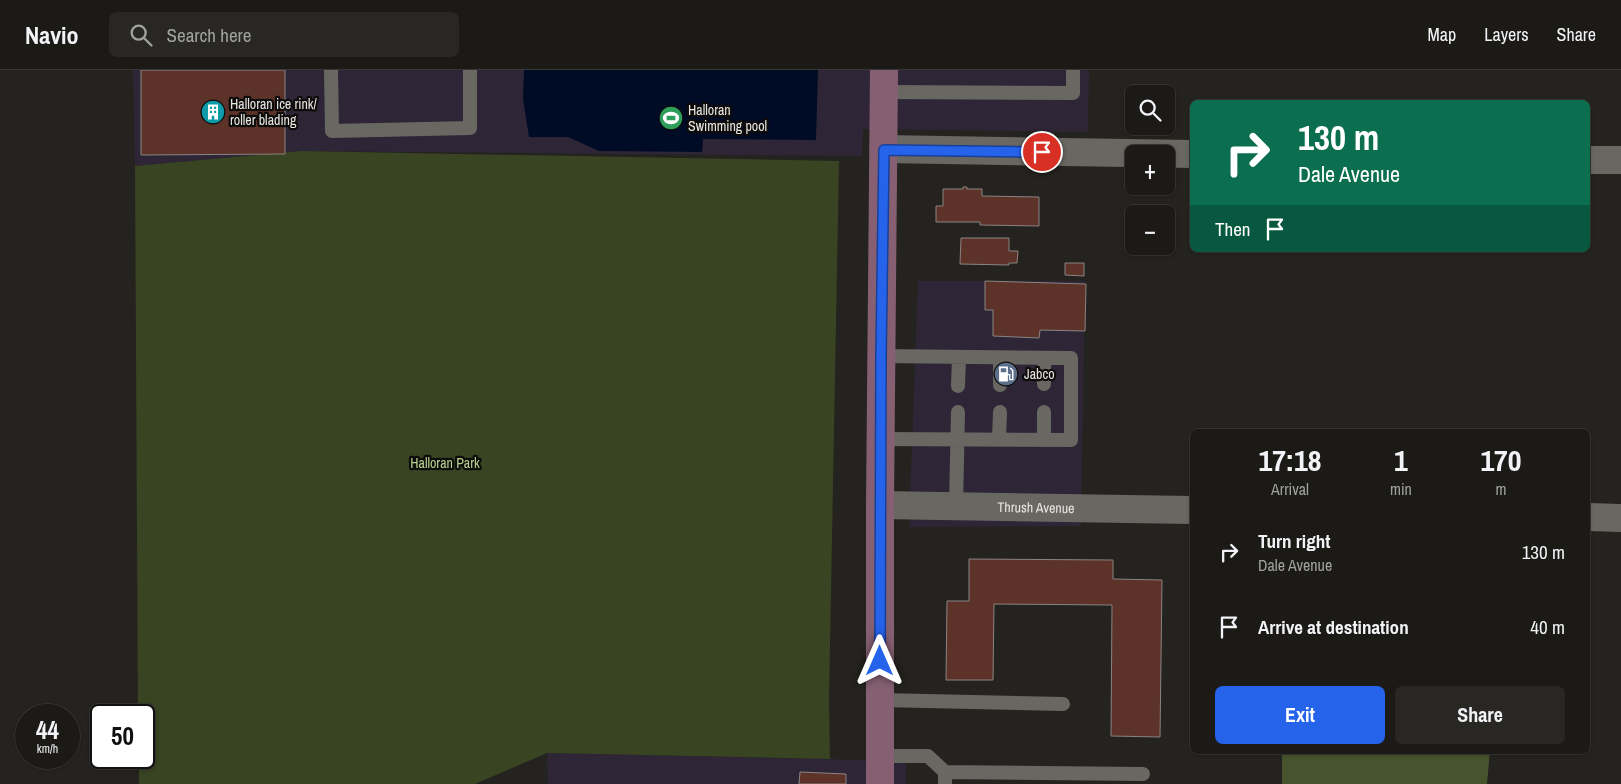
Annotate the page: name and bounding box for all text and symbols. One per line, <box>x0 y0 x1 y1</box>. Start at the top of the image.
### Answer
search box <box>109 12 459 57</box>
text: Navio <box>25 19 79 51</box>
icon: search <box>127 21 155 49</box>
text: Search here <box>167 22 251 48</box>
text: Map <box>1428 22 1456 47</box>
text: Layers <box>1484 22 1529 47</box>
text: Share <box>1557 22 1596 47</box>
map controls <box>1125 85 1175 255</box>
button: search <box>1125 85 1175 135</box>
place label: Halloran ice rink/ roller blading <box>230 95 318 129</box>
building icon: Halloran ice rink/ roller blading <box>200 99 226 125</box>
place label: Halloran Swimming pool <box>688 101 767 135</box>
sports icon: Halloran Swimming pool <box>658 105 684 131</box>
text: 130 m <box>1298 114 1379 161</box>
icon: right <box>1215 120 1280 185</box>
pin <box>1021 131 1063 173</box>
icon: arrive <box>1028 138 1056 166</box>
button: + <box>1125 145 1175 195</box>
text: Dale Avenue <box>1298 159 1400 189</box>
button: − <box>1125 205 1175 255</box>
icon: arrive <box>1261 215 1289 243</box>
text: Then <box>1215 216 1251 242</box>
fuel station icon: Jabco <box>993 361 1019 387</box>
place label: Jabco <box>1024 365 1055 383</box>
text: 17:18 <box>1259 440 1321 480</box>
text: 1 <box>1394 440 1408 480</box>
text: 170 <box>1480 440 1521 480</box>
park label: Halloran Park <box>410 454 480 472</box>
text: Arrival <box>1271 478 1309 500</box>
text: min <box>1390 478 1412 500</box>
text: m <box>1495 478 1506 500</box>
street label: Thrush Avenue <box>997 498 1075 517</box>
text: Turn right <box>1258 528 1330 554</box>
icon: right <box>1215 538 1243 566</box>
text: 130 m <box>1522 539 1565 565</box>
text: Dale Avenue <box>1258 554 1332 576</box>
icon: arrive <box>1215 613 1243 641</box>
text: Arrive at destination <box>1258 614 1409 640</box>
text: 40 m <box>1530 614 1565 640</box>
position arrow <box>853 634 905 686</box>
button: Exit <box>1215 686 1385 744</box>
button: Share <box>1395 686 1565 744</box>
speed limit sign: 50 <box>90 704 155 769</box>
text: 44 <box>36 713 59 747</box>
text: km/h <box>37 741 58 757</box>

